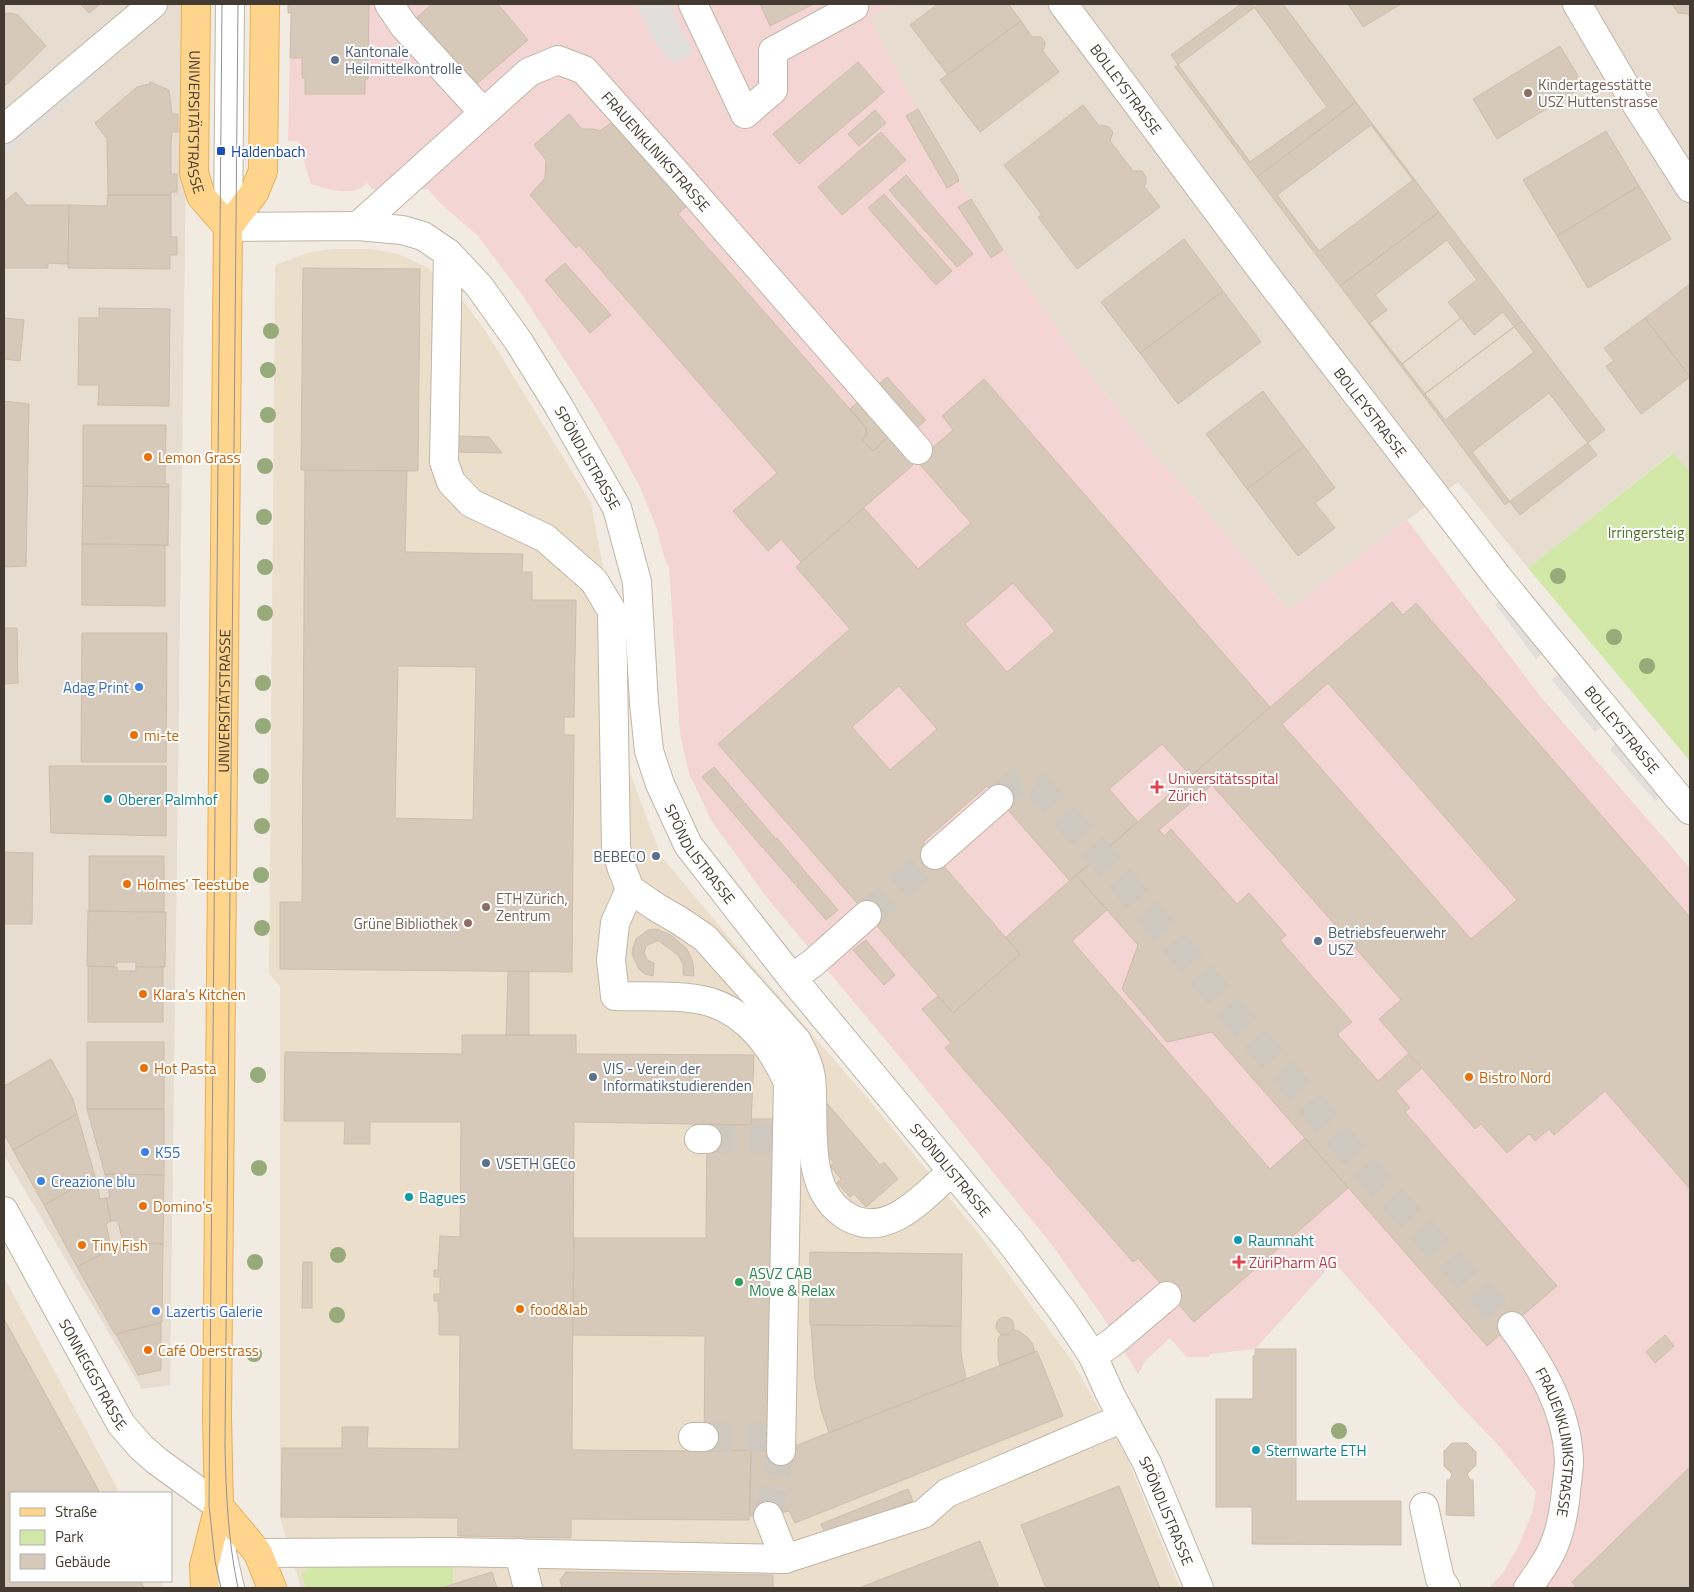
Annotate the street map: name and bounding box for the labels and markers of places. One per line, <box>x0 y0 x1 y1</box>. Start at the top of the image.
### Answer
place label: Kantonale Heilmittelkontrolle <box>345 40 462 80</box>
marker: Kantonale Heilmittelkontrolle <box>329 54 341 66</box>
place label: Kindertagesstätte USZ Huttenstrasse <box>1538 73 1658 113</box>
marker: Kindertagesstätte USZ Huttenstrasse <box>1522 87 1534 99</box>
place label: Haldenbach <box>231 140 306 163</box>
marker: Haldenbach <box>215 145 227 157</box>
place label: Lemon Grass <box>158 446 240 469</box>
marker: Lemon Grass <box>142 451 154 463</box>
place label: Adag Print <box>63 676 130 699</box>
marker: Adag Print <box>133 681 145 693</box>
place label: mi-te <box>144 724 179 747</box>
marker: mi-te <box>128 729 140 741</box>
place label: Universitätsspital Zürich <box>1168 767 1279 807</box>
marker: Universitätsspital Zürich <box>1150 780 1164 794</box>
place label: Oberer Palmhof <box>118 788 218 811</box>
marker: Oberer Palmhof <box>102 793 114 805</box>
place label: BEBECO <box>593 845 646 868</box>
marker: BEBECO <box>650 850 662 862</box>
place label: Holmes' Teestube <box>137 873 249 896</box>
marker: Holmes' Teestube <box>121 878 133 890</box>
place label: ETH Zürich, Zentrum <box>496 887 568 927</box>
marker: ETH Zürich, Zentrum <box>480 901 492 913</box>
place label: Grüne Bibliothek <box>354 912 458 935</box>
marker: Grüne Bibliothek <box>462 917 474 929</box>
place label: Betriebsfeuerwehr USZ <box>1328 921 1446 961</box>
marker: Betriebsfeuerwehr USZ <box>1312 935 1324 947</box>
place label: Klara's Kitchen <box>153 983 246 1006</box>
marker: Klara's Kitchen <box>137 988 149 1000</box>
place label: Hot Pasta <box>154 1057 217 1080</box>
place label: VIS - Verein der Informatikstudierenden <box>603 1057 752 1097</box>
marker: Hot Pasta <box>138 1062 150 1074</box>
place label: Bistro Nord <box>1479 1066 1551 1089</box>
marker: VIS - Verein der Informatikstudierenden <box>587 1071 599 1083</box>
marker: Bistro Nord <box>1463 1071 1475 1083</box>
place label: K55 <box>155 1141 180 1164</box>
marker: K55 <box>139 1146 151 1158</box>
place label: VSETH GECo <box>496 1152 576 1175</box>
marker: VSETH GECo <box>480 1157 492 1169</box>
place label: Creazione blu <box>51 1170 136 1193</box>
marker: Creazione blu <box>35 1175 47 1187</box>
place label: Bagues <box>419 1186 466 1209</box>
marker: Bagues <box>403 1191 415 1203</box>
place label: Domino's <box>153 1195 212 1218</box>
marker: Domino's <box>137 1200 149 1212</box>
place label: Raumnaht <box>1248 1229 1315 1252</box>
place label: Tiny Fish <box>92 1234 148 1257</box>
marker: Raumnaht <box>1232 1234 1244 1246</box>
marker: Tiny Fish <box>76 1239 88 1251</box>
place label: ZüriPharm AG <box>1249 1251 1337 1274</box>
marker: ZüriPharm AG <box>1233 1256 1245 1268</box>
place label: ASVZ CAB Move & Relax <box>749 1262 836 1302</box>
marker: ASVZ CAB Move & Relax <box>733 1276 745 1288</box>
place label: food&lab <box>530 1298 588 1321</box>
place label: Lazertis Galerie <box>166 1300 263 1323</box>
marker: food&lab <box>514 1303 526 1315</box>
marker: Lazertis Galerie <box>150 1305 162 1317</box>
place label: Café Oberstrass <box>158 1339 259 1362</box>
marker: Café Oberstrass <box>142 1344 154 1356</box>
place label: Sternwarte ETH <box>1266 1439 1367 1462</box>
marker: Sternwarte ETH <box>1250 1444 1262 1456</box>

